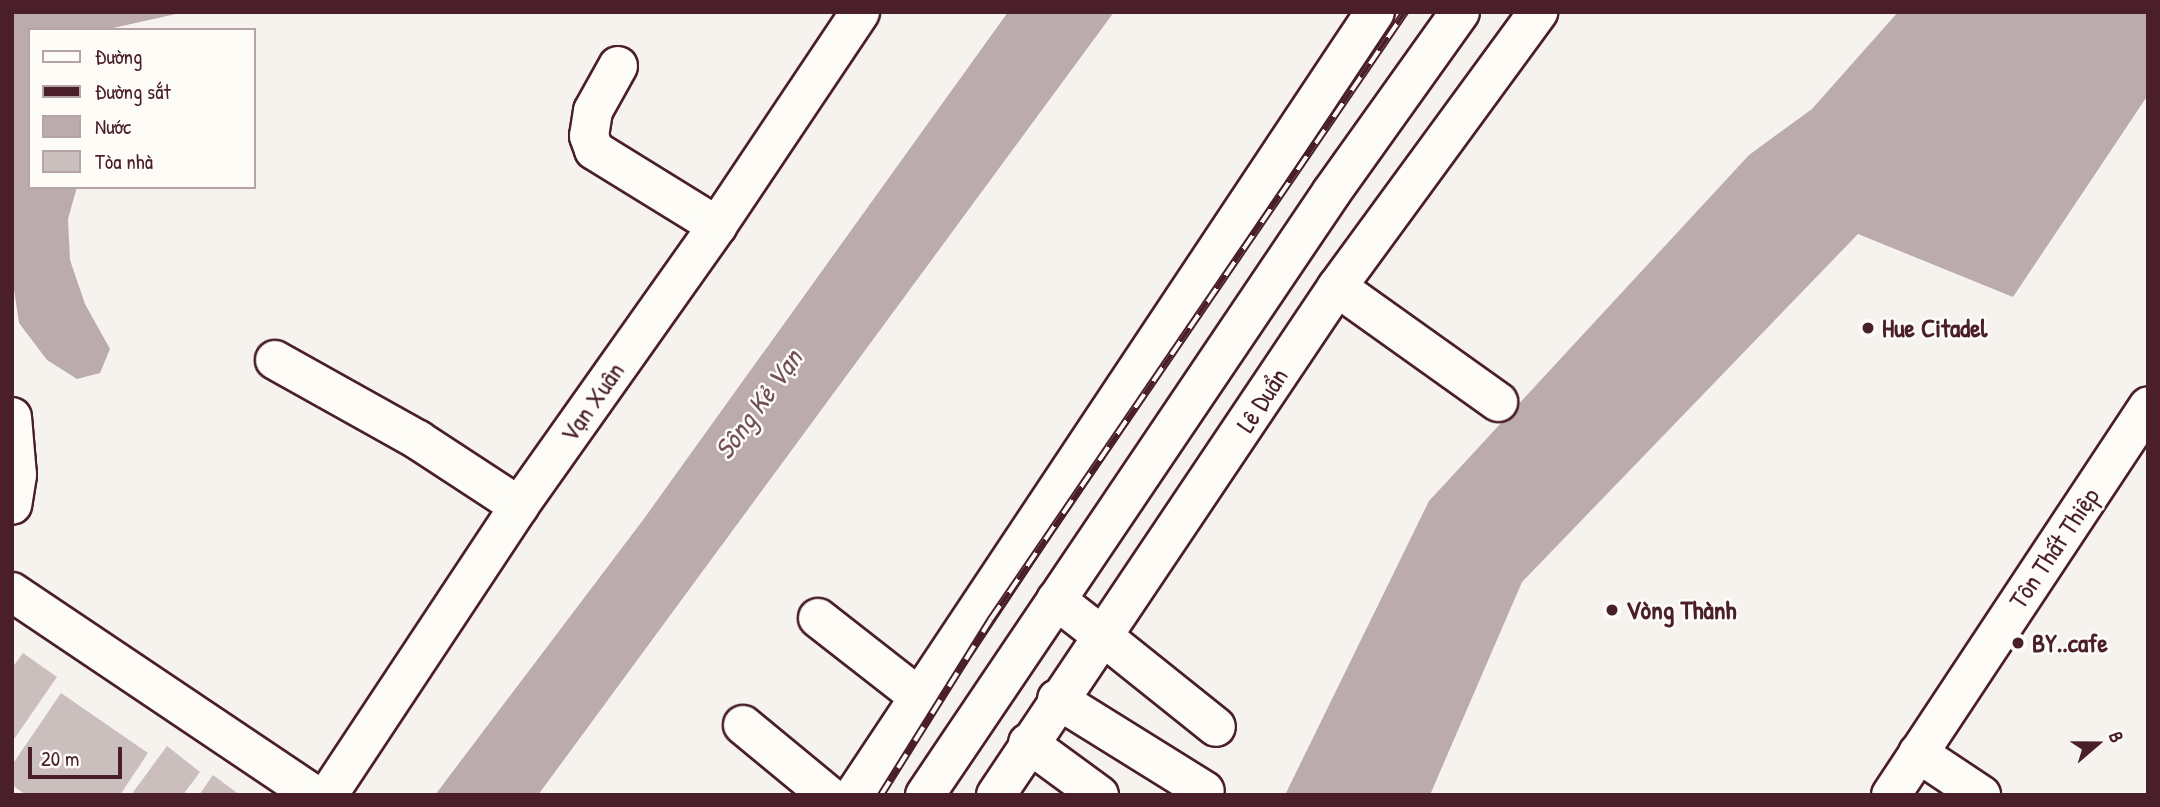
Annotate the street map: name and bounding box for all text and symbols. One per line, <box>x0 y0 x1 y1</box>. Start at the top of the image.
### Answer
legend <box>28 28 256 189</box>
text: Đường <box>95 42 142 71</box>
text: Đường sắt <box>95 77 171 106</box>
text: Nước <box>95 112 131 141</box>
text: Tòa nhà <box>95 147 153 176</box>
place label: Hue Citadel <box>1882 312 1988 344</box>
marker: Hue Citadel <box>1860 320 1876 336</box>
water label: Sông Kẻ Vạn <box>707 343 809 465</box>
street label: Vạn Xuân <box>553 356 631 448</box>
street label: Lê Duẩn <box>1230 362 1294 438</box>
street label: Tôn Thất Thiệp <box>2002 482 2106 614</box>
place label: Vòng Thành <box>1626 594 1736 626</box>
marker: Vòng Thành <box>1604 602 1620 618</box>
place label: BY..cafe <box>2032 627 2108 659</box>
marker: BY..cafe <box>2010 635 2026 651</box>
north arrow <box>2062 709 2132 779</box>
text: B <box>2103 728 2131 746</box>
scale bar <box>32 734 126 778</box>
text: 20 m <box>41 744 79 773</box>

